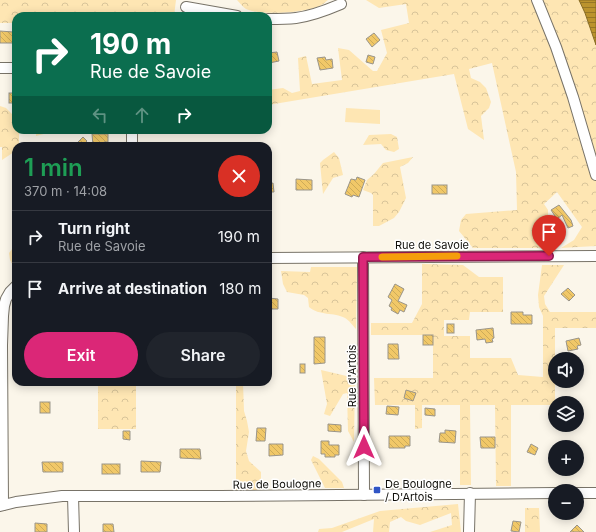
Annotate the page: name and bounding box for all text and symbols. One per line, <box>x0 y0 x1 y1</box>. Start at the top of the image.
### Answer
text: 190 m <box>90 27 171 61</box>
icon: right <box>24 28 76 80</box>
text: Rue de Savoie <box>90 61 211 82</box>
icon: left <box>89 104 111 126</box>
icon: ahead <box>131 104 153 126</box>
icon: right <box>173 104 195 126</box>
text: 1 min <box>24 153 83 182</box>
button: close <box>218 155 260 197</box>
text: 370 m · 14:08 <box>24 183 107 199</box>
pin <box>532 215 566 256</box>
text: Turn right <box>58 219 130 238</box>
icon: arrive <box>538 221 560 243</box>
icon: right <box>24 226 46 248</box>
text: 190 m <box>218 227 260 246</box>
text: Rue de Savoie <box>58 238 146 254</box>
street label: Rue de Savoie <box>395 238 469 252</box>
icon: arrive <box>24 278 46 300</box>
text: Arrive at destination <box>58 279 207 298</box>
text: 180 m <box>219 279 261 298</box>
button: Exit <box>24 332 138 378</box>
button: Share <box>146 332 260 378</box>
street label: Rue d'Artois <box>345 344 359 407</box>
map controls <box>548 352 584 520</box>
button: sound <box>548 352 584 388</box>
button: layers <box>548 396 584 432</box>
position arrow <box>343 426 385 468</box>
button: + <box>548 440 584 476</box>
street label: Rue de Boulogne <box>233 476 321 492</box>
place label: De Boulogne / D'Artois <box>385 477 452 504</box>
button: − <box>548 484 584 520</box>
marker: De Boulogne / D'Artois <box>372 485 382 495</box>

